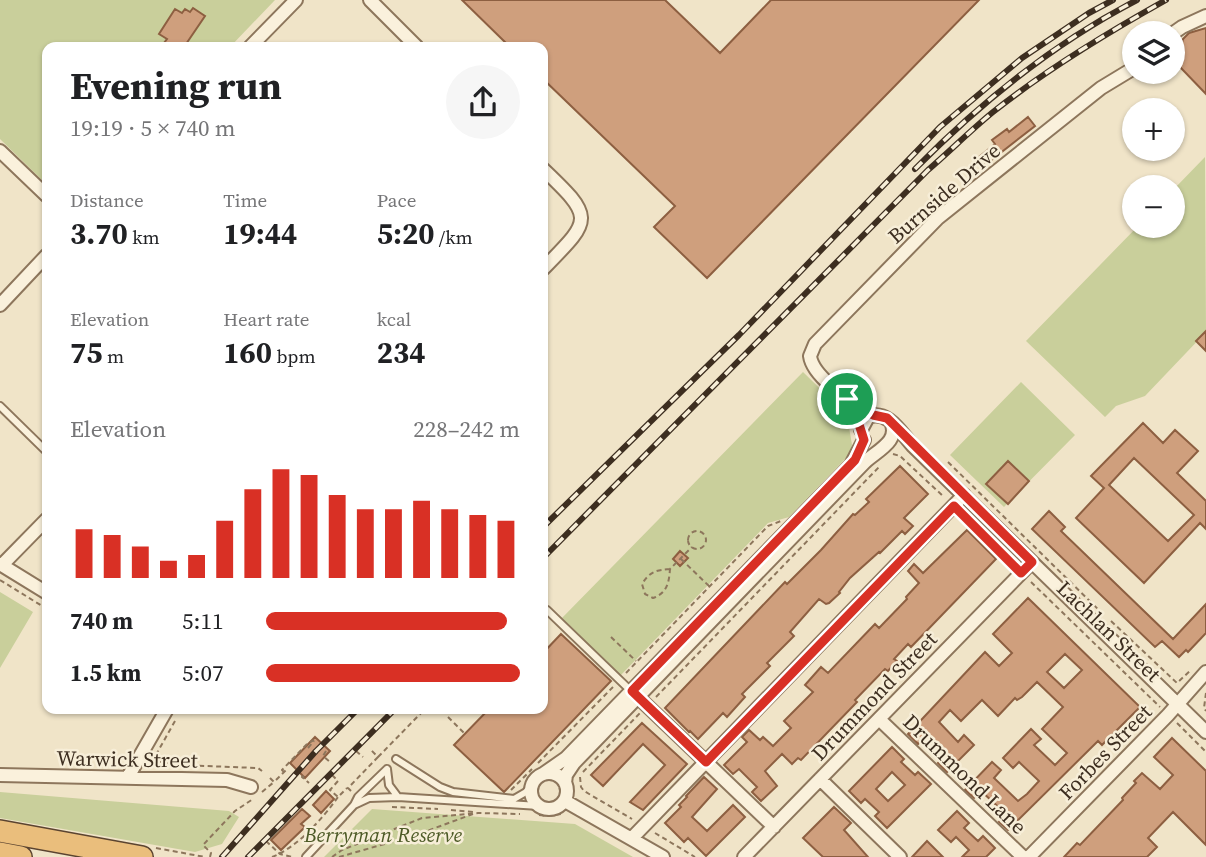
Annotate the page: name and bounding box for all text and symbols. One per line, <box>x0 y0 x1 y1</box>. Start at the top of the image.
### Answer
map controls <box>1122 21 1185 238</box>
button: layers <box>1122 21 1185 84</box>
text: Evening run <box>70 60 282 112</box>
button: share <box>446 65 520 139</box>
button: + <box>1122 98 1185 161</box>
text: 19:19 · 5 × 740 m <box>70 112 236 144</box>
street label: Burnside Drive <box>882 136 1006 250</box>
button: − <box>1122 175 1185 238</box>
text: Distance <box>70 187 144 213</box>
text: Time <box>223 187 267 213</box>
text: Pace <box>377 187 416 213</box>
text: 3.70 <box>70 213 128 254</box>
text: 19:44 <box>223 213 297 254</box>
text: 5:20 <box>377 213 434 254</box>
text: km <box>128 224 160 250</box>
text: /km <box>434 224 473 250</box>
text: Elevation <box>70 306 149 332</box>
text: Heart rate <box>223 306 309 332</box>
text: kcal <box>377 306 411 332</box>
text: 75 <box>70 332 103 373</box>
text: 160 <box>223 332 272 373</box>
text: 234 <box>377 332 425 373</box>
text: m <box>103 343 124 369</box>
text: bpm <box>272 343 316 369</box>
pin <box>817 369 877 429</box>
icon: arrive <box>828 380 866 418</box>
text: Elevation <box>70 413 166 445</box>
text: 228–242 m <box>413 413 520 445</box>
street label: Lachlan Street <box>1051 574 1168 688</box>
text: 740 m <box>70 605 133 637</box>
text: 5:11 <box>182 605 223 637</box>
street label: Drummond Street <box>805 625 943 767</box>
text: 1.5 km <box>70 657 141 689</box>
text: 5:07 <box>182 657 223 689</box>
street label: Forbes Street <box>1052 698 1158 806</box>
street label: Drummond Lane <box>897 707 1033 841</box>
street label: Warwick Street <box>56 743 198 775</box>
park label: Berryman Reserve <box>303 820 463 849</box>

